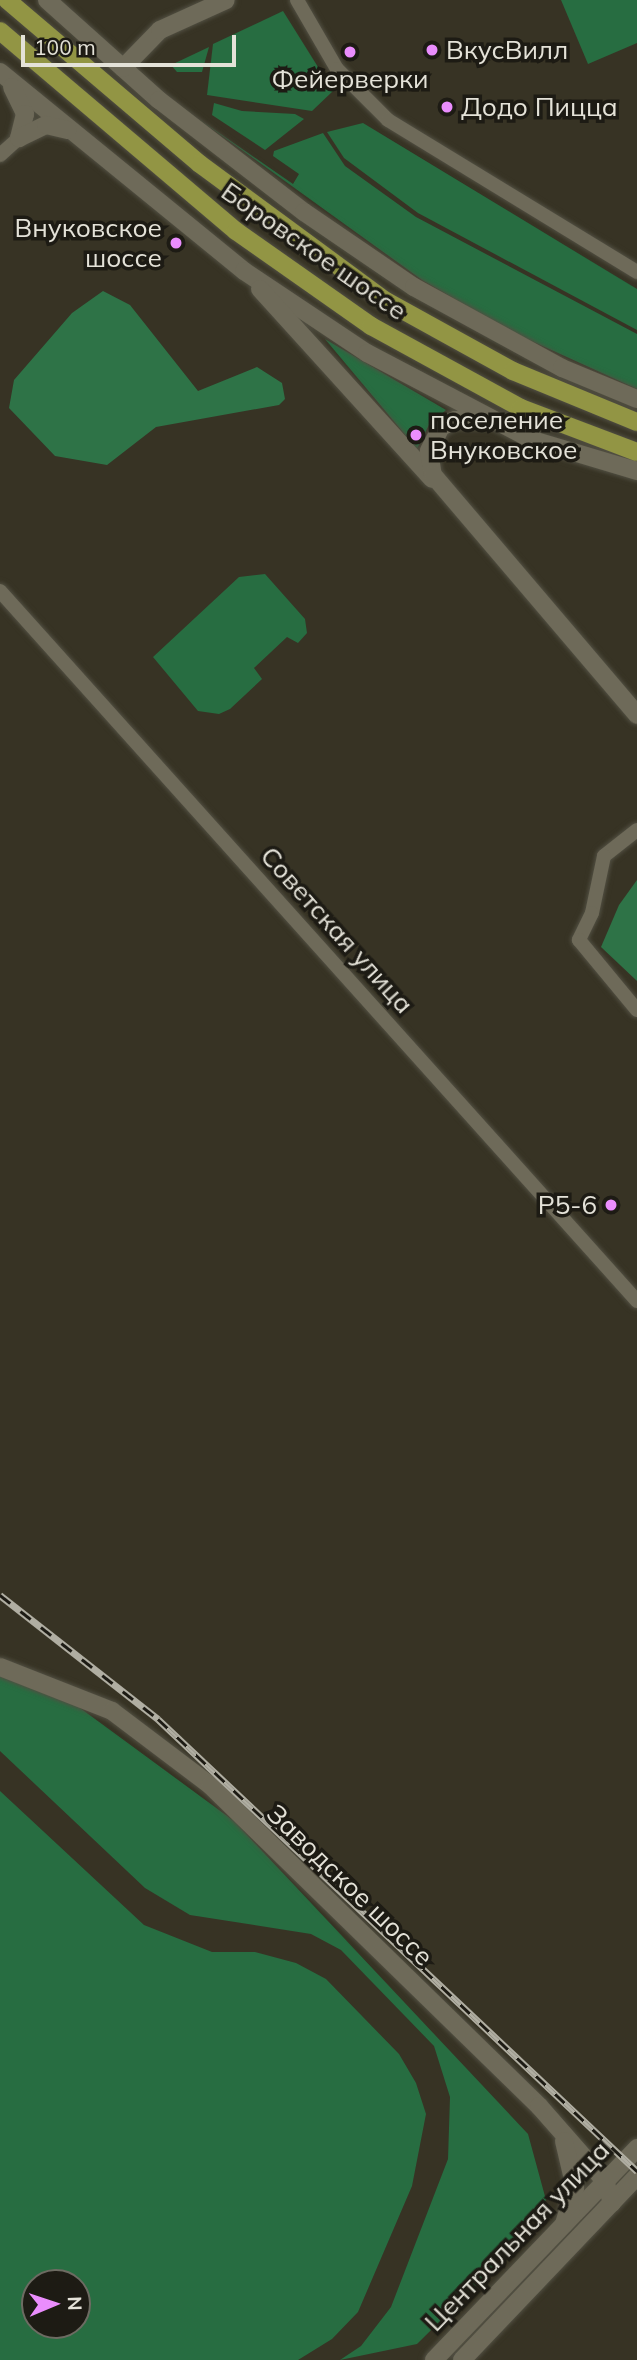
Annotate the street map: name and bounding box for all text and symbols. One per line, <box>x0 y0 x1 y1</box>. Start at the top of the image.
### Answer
scale bar <box>24 21 240 65</box>
text: 100 m <box>34 34 96 60</box>
place label: ВкусВилл <box>446 34 568 66</box>
marker: ВкусВилл <box>424 42 440 58</box>
marker: Фейерверки <box>342 44 358 60</box>
place label: Фейерверки <box>272 63 428 95</box>
place label: Додо Пицца <box>461 91 618 123</box>
marker: Додо Пицца <box>439 99 455 115</box>
street label: Боровское шоссе <box>216 176 412 326</box>
place label: Внуковское шоссе <box>14 212 162 274</box>
marker: Внуковское шоссе <box>168 235 184 251</box>
place label: поселение Внуковское <box>430 404 578 466</box>
marker: поселение Внуковское <box>408 427 424 443</box>
street label: Советская улица <box>254 840 420 1020</box>
place label: Р5-6 <box>538 1189 597 1221</box>
marker: Р5-6 <box>603 1197 619 1213</box>
street label: Заводское шоссе <box>261 1798 439 1972</box>
street label: Центральная улица <box>418 2134 616 2338</box>
north arrow <box>21 2269 91 2339</box>
text: N <box>63 2296 87 2311</box>

